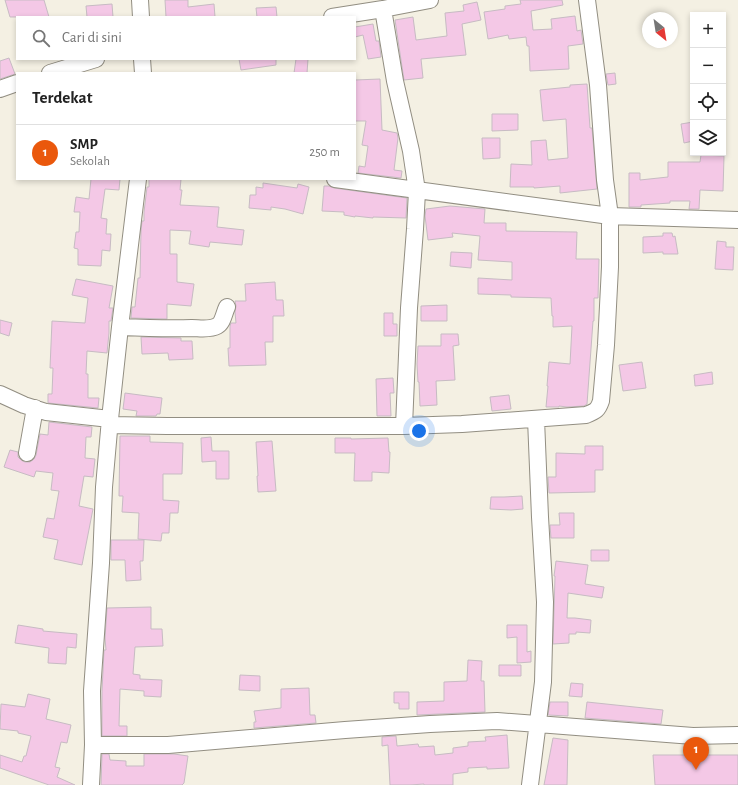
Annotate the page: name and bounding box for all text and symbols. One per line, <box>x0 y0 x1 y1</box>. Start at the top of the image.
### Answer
north arrow <box>642 12 678 48</box>
map controls <box>690 12 726 156</box>
button: + <box>690 12 726 48</box>
search box <box>16 16 356 60</box>
icon: search <box>30 27 52 49</box>
text: Cari di sini <box>62 30 122 45</box>
button: − <box>690 48 726 84</box>
button: locate <box>690 84 726 120</box>
text: Terdekat <box>32 89 92 106</box>
button: layers <box>690 120 726 156</box>
text: SMP <box>70 137 98 152</box>
text: 1 <box>43 146 47 159</box>
text: 250 m <box>309 146 340 159</box>
text: Sekolah <box>70 155 110 168</box>
your location <box>409 421 429 441</box>
pin: 1 <box>683 737 709 770</box>

